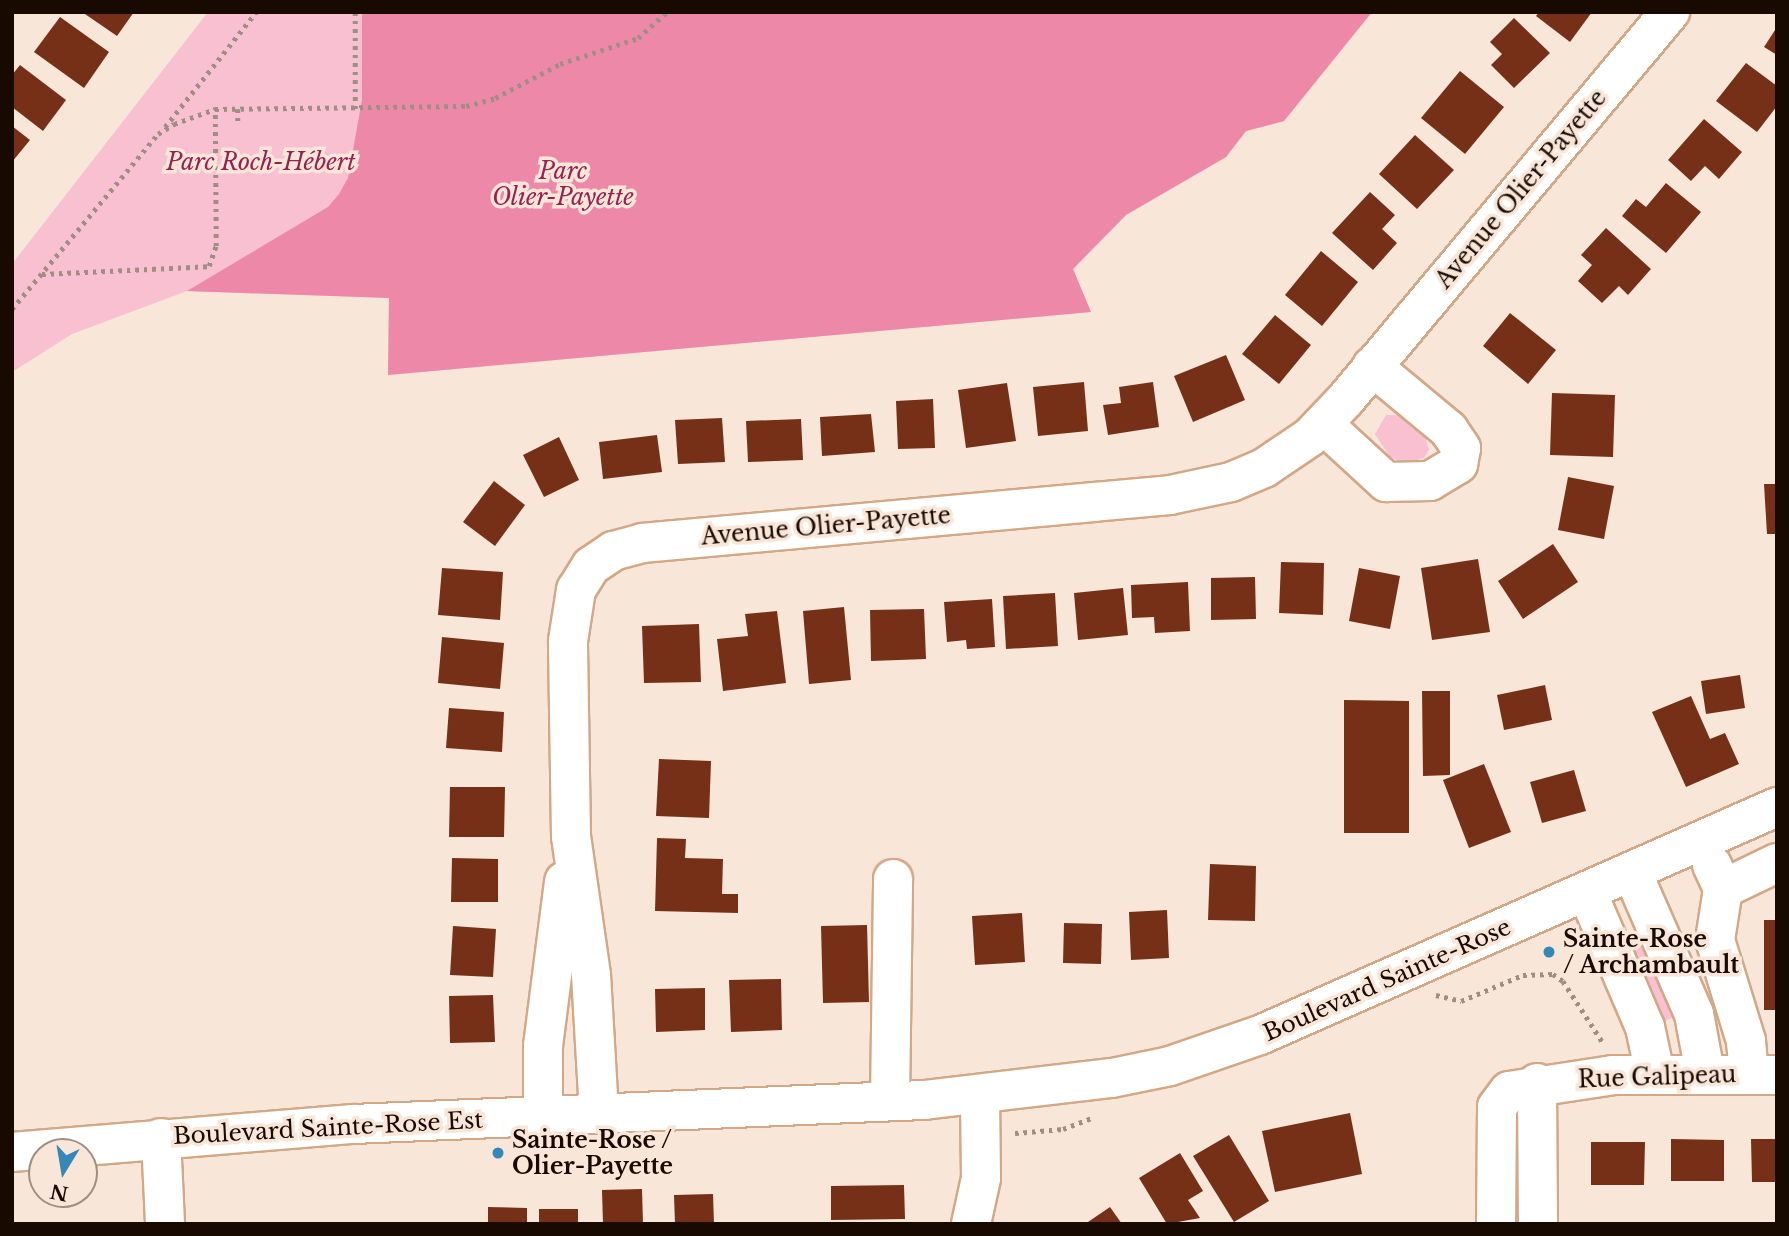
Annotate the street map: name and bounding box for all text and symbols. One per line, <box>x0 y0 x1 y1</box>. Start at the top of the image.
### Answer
street label: Avenue Olier-Payette <box>1430 84 1612 294</box>
park label: Parc Roch-Hébert <box>166 148 356 176</box>
park label: Parc Olier-Payette <box>492 157 634 211</box>
street label: Avenue Olier-Payette <box>700 501 952 551</box>
street label: Boulevard Sainte-Rose <box>1259 913 1515 1047</box>
place label: Sainte-Rose / Archambault <box>1563 925 1740 979</box>
marker: Sainte-Rose / Archambault <box>1541 944 1557 960</box>
street label: Rue Galipeau <box>1577 1060 1737 1094</box>
street label: Boulevard Sainte-Rose Est <box>172 1106 484 1150</box>
place label: Sainte-Rose / Olier-Payette <box>512 1126 673 1180</box>
north arrow <box>28 1138 98 1208</box>
marker: Sainte-Rose / Olier-Payette <box>490 1145 506 1161</box>
text: N <box>48 1179 70 1205</box>

